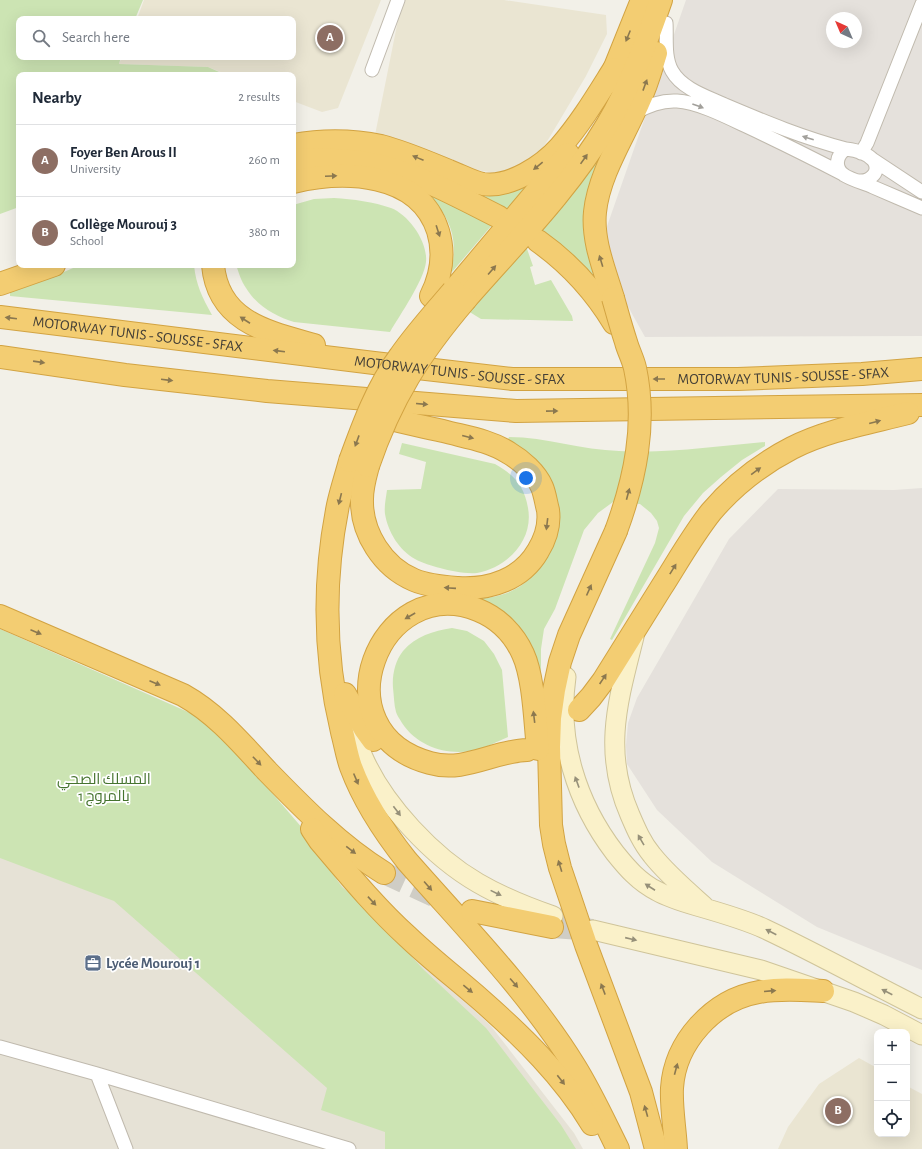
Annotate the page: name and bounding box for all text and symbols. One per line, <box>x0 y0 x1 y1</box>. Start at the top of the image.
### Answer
north arrow <box>826 12 862 48</box>
search box <box>16 16 296 60</box>
pin: A <box>317 23 343 53</box>
icon: search <box>30 27 52 49</box>
text: Search here <box>62 30 130 45</box>
one-way arrow <box>624 31 630 43</box>
one-way arrow <box>643 79 649 91</box>
text: Nearby <box>32 89 82 106</box>
text: 2 results <box>238 91 280 104</box>
one-way arrow <box>692 103 704 109</box>
one-way arrow <box>802 135 814 141</box>
text: Foyer Ben Arous II <box>70 145 177 160</box>
text: A <box>41 154 49 167</box>
text: 260 m <box>249 154 280 167</box>
one-way arrow <box>580 154 588 165</box>
one-way arrow <box>412 155 423 161</box>
one-way arrow <box>533 161 544 170</box>
text: University <box>70 163 121 176</box>
one-way arrow <box>325 173 338 179</box>
text: Collège Mourouj 3 <box>70 217 177 232</box>
text: B <box>41 226 49 239</box>
text: 380 m <box>249 226 280 239</box>
one-way arrow <box>435 226 441 238</box>
text: School <box>70 235 104 248</box>
one-way arrow <box>598 254 604 266</box>
one-way arrow <box>487 264 496 275</box>
street label: MOTORWAY TUNIS - SOUSSE - SFAX <box>32 314 244 355</box>
one-way arrow <box>5 315 17 322</box>
one-way arrow <box>239 316 251 323</box>
one-way arrow <box>273 348 285 355</box>
street label: MOTORWAY TUNIS - SOUSSE - SFAX <box>353 354 565 387</box>
one-way arrow <box>33 359 45 365</box>
street label: MOTORWAY TUNIS - SOUSSE - SFAX <box>677 365 890 387</box>
one-way arrow <box>652 376 665 382</box>
one-way arrow <box>161 377 173 383</box>
one-way arrow <box>416 400 428 407</box>
one-way arrow <box>546 407 558 414</box>
one-way arrow <box>869 418 881 424</box>
one-way arrow <box>462 435 475 441</box>
one-way arrow <box>354 436 360 448</box>
one-way arrow <box>751 467 761 475</box>
your location <box>516 468 536 488</box>
one-way arrow <box>626 488 632 501</box>
one-way arrow <box>337 493 343 505</box>
one-way arrow <box>544 518 550 531</box>
one-way arrow <box>669 564 677 574</box>
one-way arrow <box>444 584 456 591</box>
one-way arrow <box>586 584 592 596</box>
one-way arrow <box>404 612 416 619</box>
one-way arrow <box>30 629 42 635</box>
one-way arrow <box>600 673 607 685</box>
one-way arrow <box>150 680 161 686</box>
one-way arrow <box>531 711 538 723</box>
one-way arrow <box>253 755 262 766</box>
park label: المسلك الصحي بالمروج 1 <box>57 772 151 807</box>
one-way arrow <box>354 773 360 785</box>
one-way arrow <box>573 776 579 788</box>
one-way arrow <box>393 805 402 816</box>
one-way arrow <box>638 834 645 846</box>
one-way arrow <box>346 846 357 854</box>
one-way arrow <box>557 860 563 872</box>
one-way arrow <box>424 881 433 891</box>
one-way arrow <box>645 883 655 891</box>
one-way arrow <box>491 890 502 896</box>
one-way arrow <box>367 897 376 906</box>
one-way arrow <box>766 929 777 936</box>
one-way arrow <box>625 937 637 943</box>
office icon: Lycée Mourouj 1 <box>83 953 103 973</box>
place label: Lycée Mourouj 1 <box>106 956 200 971</box>
one-way arrow <box>510 978 519 989</box>
one-way arrow <box>599 982 605 994</box>
one-way arrow <box>463 985 473 994</box>
one-way arrow <box>764 987 776 994</box>
one-way arrow <box>881 988 893 995</box>
map controls <box>874 1029 910 1137</box>
button: + <box>874 1029 910 1065</box>
one-way arrow <box>673 1062 679 1074</box>
button: − <box>874 1065 910 1101</box>
one-way arrow <box>556 1075 565 1086</box>
pin: B <box>825 1096 851 1126</box>
button: locate <box>874 1101 910 1137</box>
one-way arrow <box>643 1105 649 1117</box>

